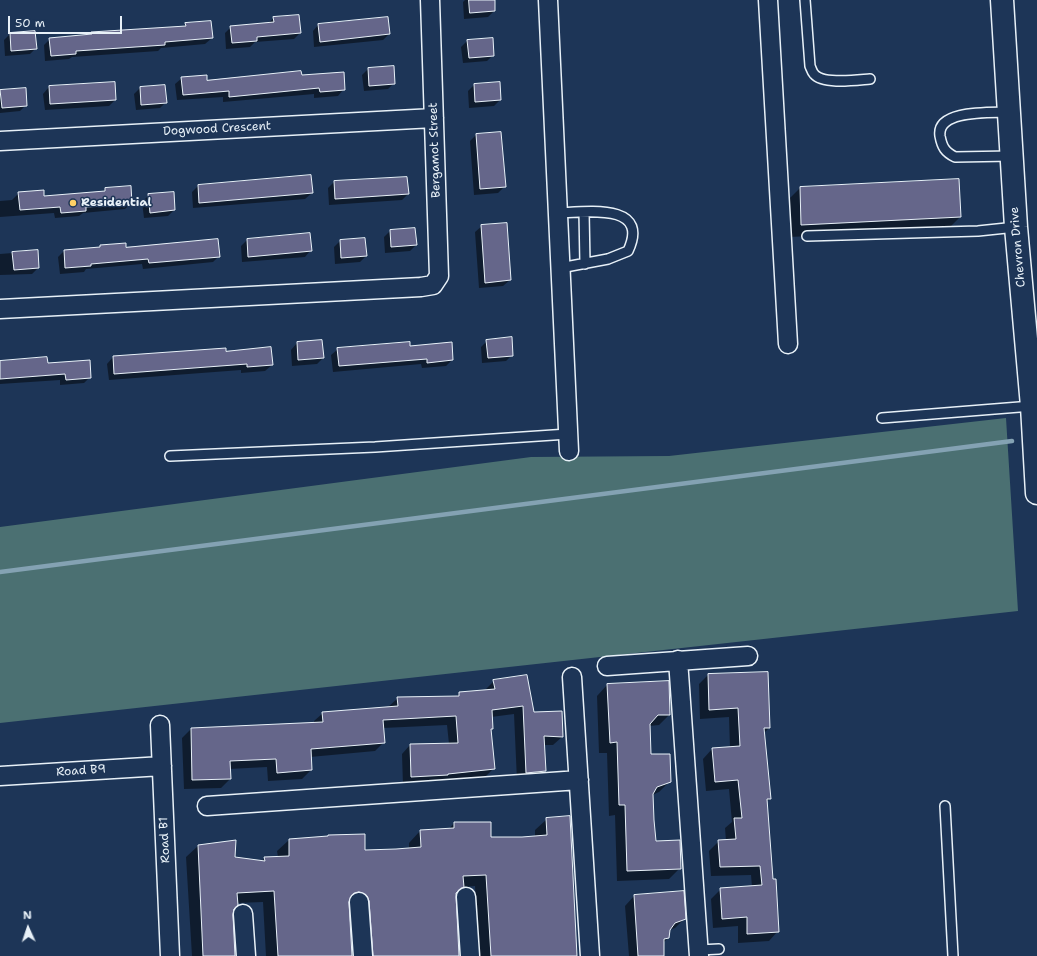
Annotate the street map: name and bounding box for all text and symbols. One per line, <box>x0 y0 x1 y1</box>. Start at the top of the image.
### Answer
scale bar <box>10 8 124 34</box>
text: 50 m <box>15 15 45 31</box>
street label: Bergamot Street <box>426 102 444 198</box>
street label: Dogwood Crescent <box>163 119 271 139</box>
place label: Residential <box>81 196 152 210</box>
marker: Residential <box>68 198 78 208</box>
street label: Chevron Drive <box>1007 206 1029 288</box>
street label: Road B9 <box>56 762 106 780</box>
street label: Road B1 <box>157 817 173 863</box>
north arrow <box>8 908 48 948</box>
text: N <box>23 908 32 923</box>

